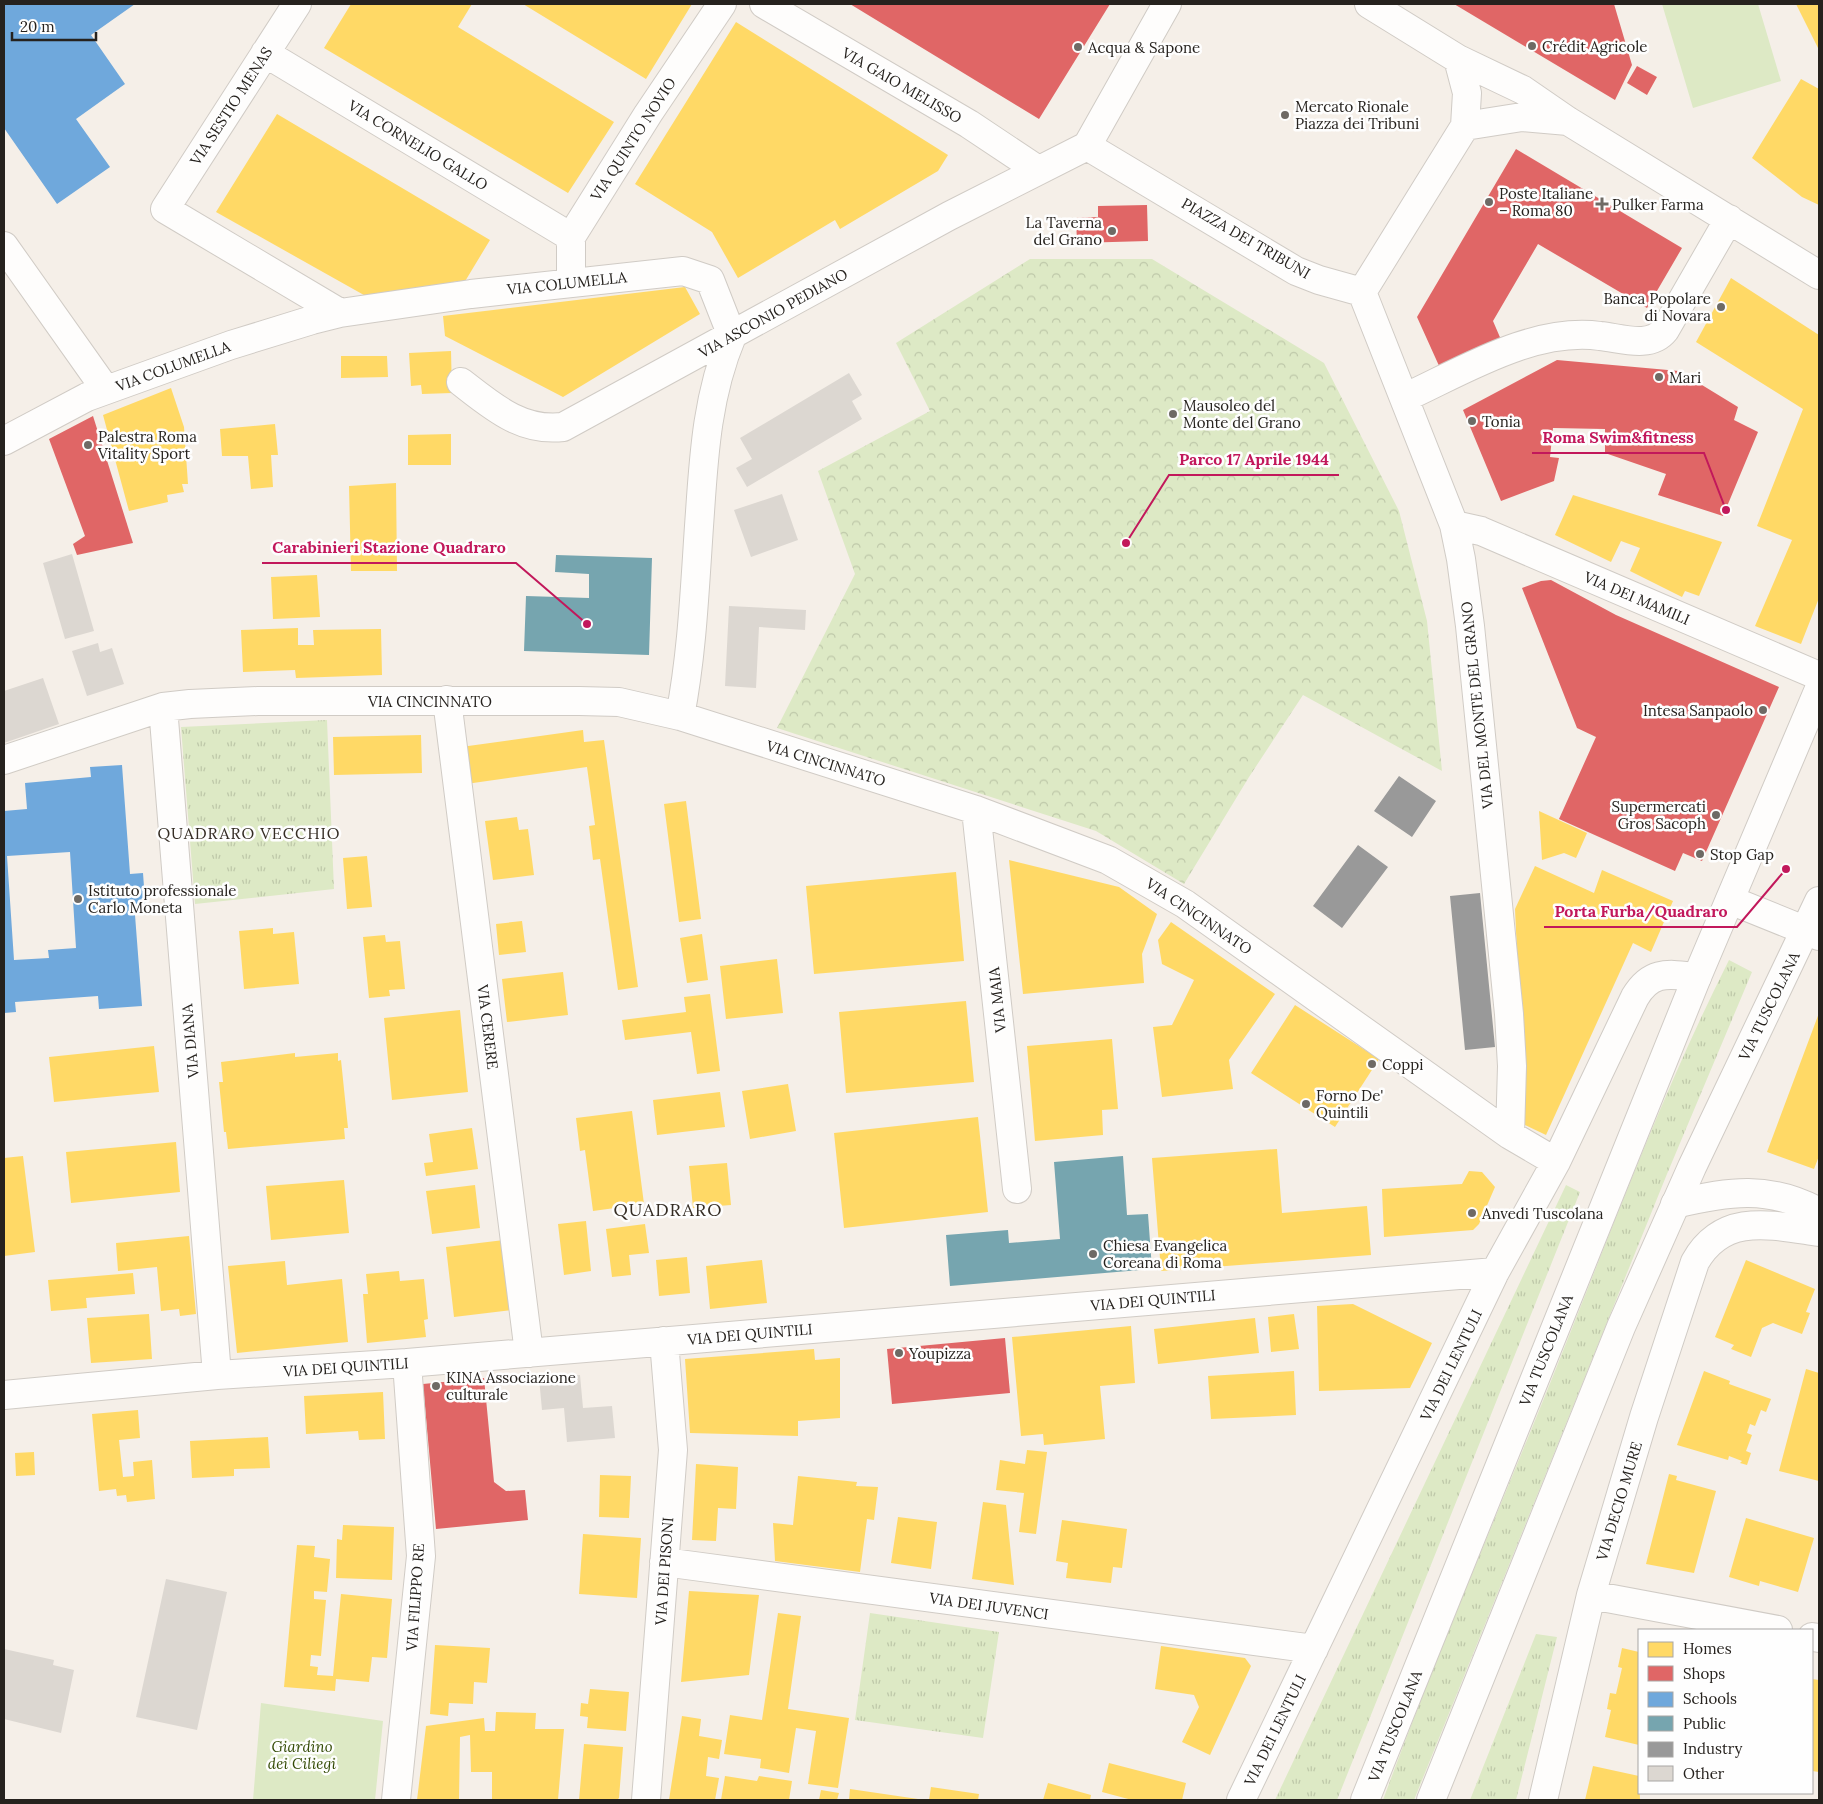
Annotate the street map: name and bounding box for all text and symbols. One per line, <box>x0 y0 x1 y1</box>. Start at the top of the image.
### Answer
scale bar <box>12 10 96 42</box>
text: 20 m <box>20 17 55 36</box>
place label: Crédit Agricole <box>1542 37 1647 56</box>
place label: Acqua & Sapone <box>1087 38 1200 57</box>
marker: Crédit Agricole <box>1526 40 1538 52</box>
marker: Acqua & Sapone <box>1072 41 1084 53</box>
street label: VIA GAIO MELISSO <box>838 42 965 127</box>
street label: VIA SESTIO MENAS <box>185 43 276 170</box>
street label: VIA QUINTO NOVIO <box>586 74 680 205</box>
street label: VIA CORNELIO GALLO <box>344 95 491 194</box>
place label: Mercato Rionale Piazza dei Tribuni <box>1295 97 1419 133</box>
marker: Mercato Rionale Piazza dei Tribuni <box>1279 109 1291 121</box>
place label: Poste Italiane – Roma 80 <box>1499 184 1593 220</box>
street label: PIAZZA DEI TRIBUNI <box>1178 193 1314 283</box>
place label: Pulker Farma <box>1612 195 1704 214</box>
marker: Poste Italiane – Roma 80 <box>1483 196 1495 208</box>
marker: Pulker Farma <box>1596 198 1608 210</box>
place label: La Taverna del Grano <box>1026 213 1102 249</box>
marker: La Taverna del Grano <box>1106 225 1118 237</box>
street label: VIA ASCONIO PEDIANO <box>694 264 851 362</box>
street label: VIA COLUMELLA <box>505 267 628 299</box>
place label: Banca Popolare di Novara <box>1603 289 1711 325</box>
marker: Banca Popolare di Novara <box>1715 301 1727 313</box>
street label: VIA COLUMELLA <box>112 336 233 396</box>
place label: Mari <box>1669 368 1701 387</box>
marker: Mari <box>1653 371 1665 383</box>
place label: Mausoleo del Monte del Grano <box>1183 396 1301 432</box>
marker: Mausoleo del Monte del Grano <box>1167 408 1179 420</box>
place label: Tonia <box>1482 412 1521 431</box>
marker: Tonia <box>1466 415 1478 427</box>
callout: Roma Swim&fitness <box>1532 422 1704 453</box>
place label: Palestra Roma Vitality Sport <box>97 427 197 463</box>
text: Roma Swim&fitness <box>1542 427 1694 447</box>
marker: Palestra Roma Vitality Sport <box>82 439 94 451</box>
callout: Parco 17 Aprile 1944 <box>1169 444 1339 475</box>
text: Parco 17 Aprile 1944 <box>1179 449 1329 469</box>
callout: Carabinieri Stazione Quadraro <box>262 532 516 563</box>
text: Carabinieri Stazione Quadraro <box>272 537 506 557</box>
street label: VIA DEI MAMILI <box>1580 567 1693 629</box>
street label: VIA DEL MONTE DEL GRANO <box>1457 600 1497 810</box>
street label: VIA CINCINNATO <box>367 692 492 711</box>
place label: Intesa Sanpaolo <box>1643 701 1753 720</box>
marker: Intesa Sanpaolo <box>1757 704 1769 716</box>
street label: VIA CINCINNATO <box>763 736 888 790</box>
place label: Supermercati Gros Sacoph <box>1612 797 1706 833</box>
marker: Supermercati Gros Sacoph <box>1710 809 1722 821</box>
district label: QUADRARO VECCHIO <box>157 823 341 843</box>
place label: Stop Gap <box>1710 845 1774 864</box>
marker: Stop Gap <box>1694 848 1706 860</box>
street label: VIA CINCINNATO <box>1141 873 1256 959</box>
place label: Istituto professionale Carlo Moneta <box>88 881 237 917</box>
marker: Istituto professionale Carlo Moneta <box>72 893 84 905</box>
callout: Porta Furba/Quadraro <box>1544 896 1737 927</box>
text: Porta Furba/Quadraro <box>1554 901 1728 922</box>
street label: VIA TUSCOLANA <box>1734 948 1804 1065</box>
street label: VIA MAIA <box>984 966 1010 1035</box>
street label: VIA CERERE <box>473 982 503 1071</box>
street label: VIA DIANA <box>177 1003 203 1080</box>
place label: Coppi <box>1382 1055 1423 1074</box>
marker: Coppi <box>1366 1058 1378 1070</box>
place label: Forno De' Quintili <box>1316 1086 1383 1122</box>
marker: Forno De' Quintili <box>1300 1098 1312 1110</box>
district label: QUADRARO <box>614 1198 722 1221</box>
place label: Anvedi Tuscolana <box>1481 1204 1604 1223</box>
marker: Anvedi Tuscolana <box>1466 1207 1478 1219</box>
place label: Chiesa Evangelica Coreana di Roma <box>1103 1236 1228 1272</box>
marker: Chiesa Evangelica Coreana di Roma <box>1087 1248 1099 1260</box>
street label: VIA DEI QUINTILI <box>1089 1285 1216 1315</box>
street label: VIA TUSCOLANA <box>1515 1291 1577 1410</box>
street label: VIA DEI LENTULI <box>1415 1306 1486 1425</box>
street label: VIA DEI QUINTILI <box>686 1319 813 1349</box>
place label: Youpizza <box>908 1344 972 1363</box>
marker: Youpizza <box>893 1347 905 1359</box>
street label: VIA DEI QUINTILI <box>282 1353 409 1381</box>
place label: KINA Associazione culturale <box>446 1368 576 1404</box>
marker: KINA Associazione culturale <box>430 1380 442 1392</box>
street label: VIA DECIO MURE <box>1592 1439 1646 1564</box>
street label: VIA DEI PISONI <box>651 1516 677 1627</box>
street label: VIA FILIPPO RE <box>402 1543 428 1652</box>
street label: VIA DEI JUVENCI <box>927 1588 1050 1624</box>
legend <box>1638 1629 1813 1794</box>
text: Homes <box>1683 1639 1732 1658</box>
text: Shops <box>1683 1664 1725 1683</box>
street label: VIA TUSCOLANA <box>1364 1667 1426 1786</box>
street label: VIA DEI LENTULI <box>1239 1671 1310 1790</box>
text: Schools <box>1683 1689 1737 1708</box>
text: Public <box>1683 1714 1726 1733</box>
park label: Giardino dei Ciliegi <box>268 1737 336 1773</box>
text: Industry <box>1683 1739 1742 1758</box>
text: Other <box>1683 1764 1725 1783</box>

